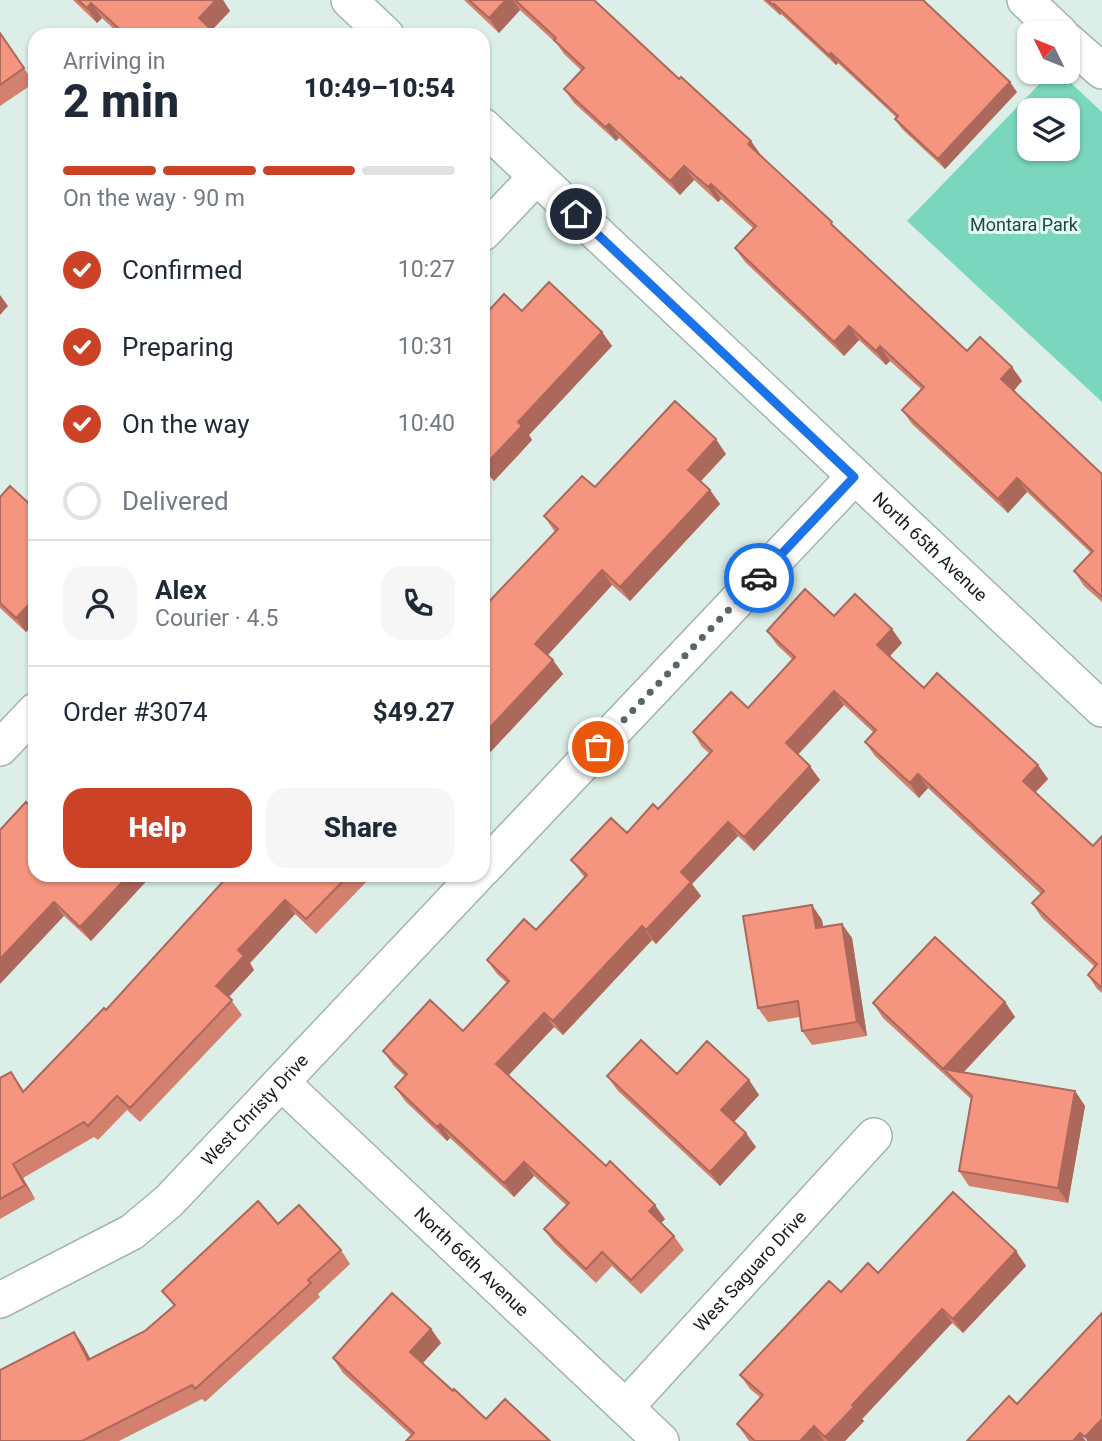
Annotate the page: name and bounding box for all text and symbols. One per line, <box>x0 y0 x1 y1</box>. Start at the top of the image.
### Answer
north arrow <box>1017 21 1080 84</box>
map controls <box>1017 21 1080 161</box>
text: Arriving in <box>63 48 166 75</box>
text: 10:49–10:54 <box>304 73 455 103</box>
text: 2 min <box>63 74 179 128</box>
button: layers <box>1017 98 1080 161</box>
pin <box>546 184 606 244</box>
text: On the way · 90 m <box>63 185 245 212</box>
icon: home <box>557 195 595 233</box>
park label: Montara Park <box>970 214 1079 235</box>
icon: check <box>63 251 101 289</box>
text: Confirmed <box>122 255 243 285</box>
text: 10:27 <box>398 256 455 283</box>
icon: check <box>63 328 101 366</box>
text: Preparing <box>122 332 234 362</box>
text: 10:31 <box>398 333 455 360</box>
icon: check <box>63 405 101 443</box>
text: On the way <box>122 409 250 439</box>
text: 10:40 <box>398 410 455 437</box>
text: Delivered <box>122 486 229 516</box>
street label: North 65th Avenue <box>869 488 992 605</box>
courier <box>724 543 794 613</box>
icon: car <box>740 559 778 597</box>
button: person <box>63 566 137 640</box>
button: phone <box>381 566 455 640</box>
text: Alex <box>155 575 207 605</box>
text: Courier · 4.5 <box>155 605 278 632</box>
text: Order #3074 <box>63 697 208 727</box>
text: $49.27 <box>373 697 455 727</box>
pin <box>568 717 628 777</box>
icon: bag <box>579 728 617 766</box>
button: Help <box>63 788 252 868</box>
button: Share <box>266 788 455 868</box>
street label: West Christy Drive <box>197 1049 312 1170</box>
street label: North 66th Avenue <box>410 1203 533 1320</box>
street label: West Saguaro Drive <box>689 1206 810 1336</box>

